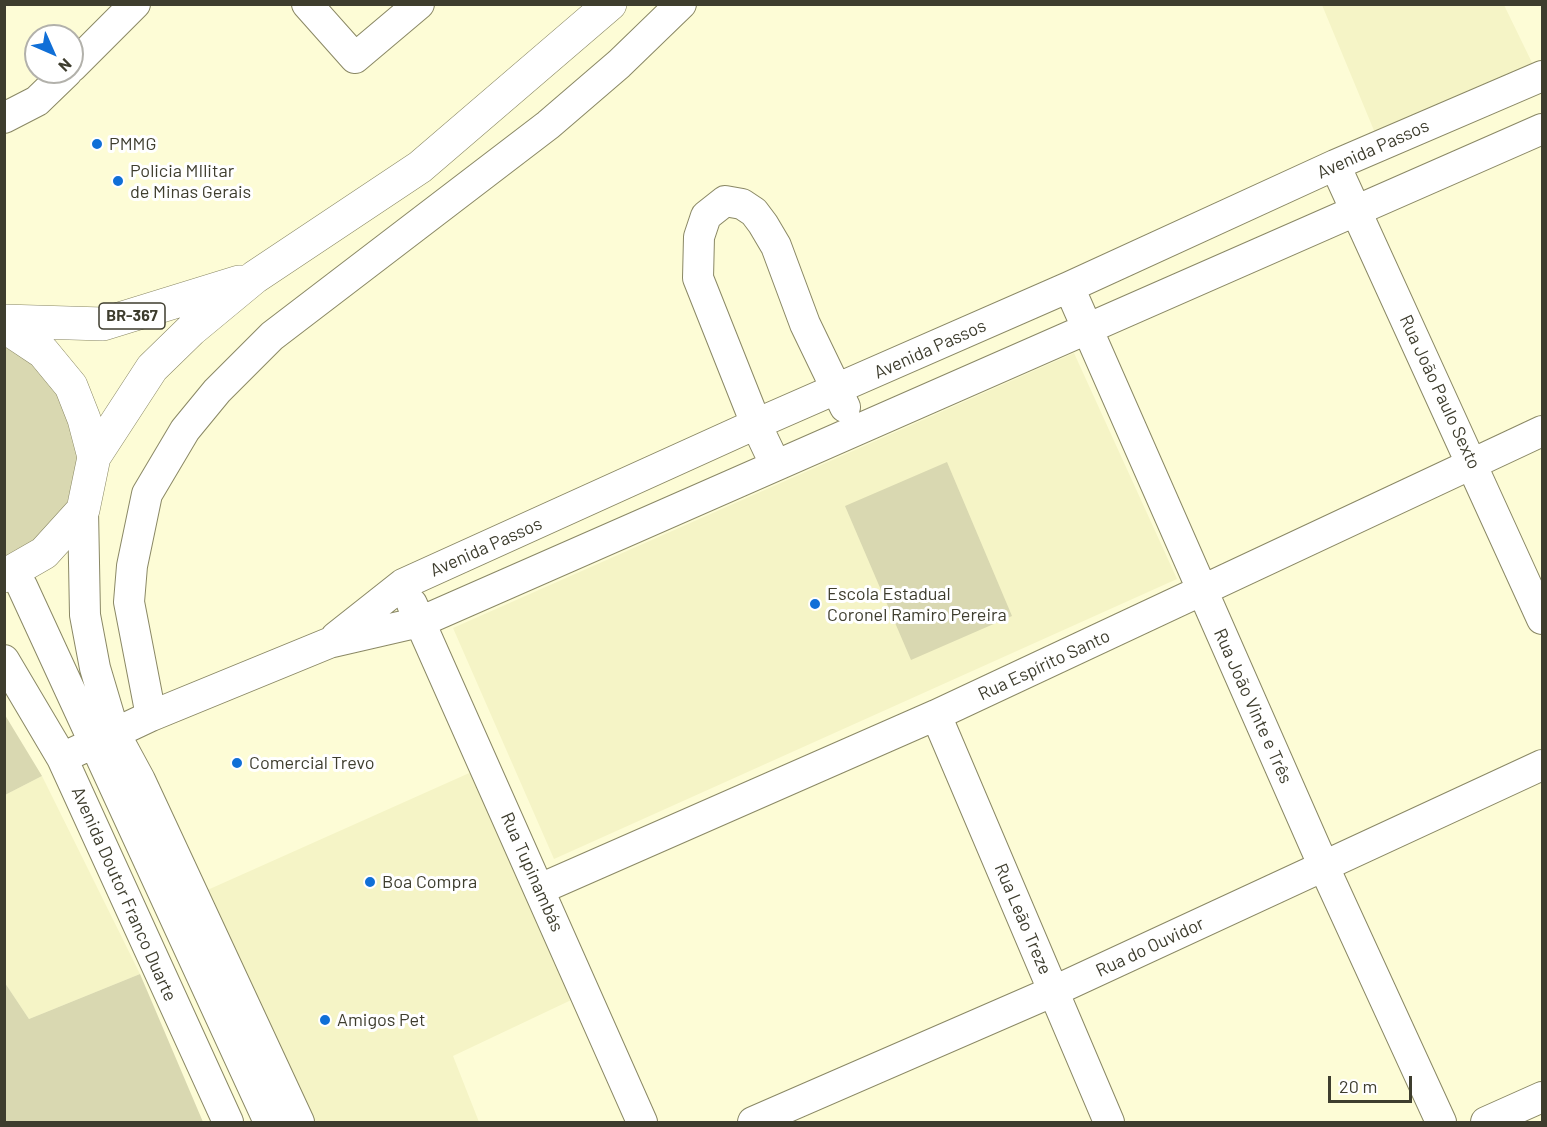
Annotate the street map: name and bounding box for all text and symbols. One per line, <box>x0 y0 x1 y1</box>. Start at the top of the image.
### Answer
north arrow <box>24 24 84 84</box>
text: N <box>55 55 76 76</box>
street label: Avenida Passos <box>1314 115 1432 183</box>
place label: PMMG <box>109 133 156 155</box>
marker: PMMG <box>90 137 104 151</box>
place label: Policia MIlitar de Minas Gerais <box>130 160 251 202</box>
marker: Policia MIlitar de Minas Gerais <box>111 174 125 188</box>
road number: BR-367 <box>99 303 165 329</box>
street label: Rua João Paulo Sexto <box>1395 311 1485 473</box>
street label: Avenida Passos <box>871 315 989 383</box>
street label: Avenida Passos <box>427 513 545 581</box>
place label: Escola Estadual Coronel Ramiro Pereira <box>827 583 1007 626</box>
marker: Escola Estadual Coronel Ramiro Pereira <box>808 597 822 611</box>
street label: Rua Espírito Santo <box>975 625 1113 705</box>
street label: Rua João Vinte e Três <box>1209 625 1297 787</box>
place label: Comercial Trevo <box>249 752 375 774</box>
marker: Comercial Trevo <box>230 756 244 770</box>
street label: Avenida Doutor Franco Duarte <box>67 783 181 1005</box>
street label: Rua Tupinambás <box>496 809 568 935</box>
street label: Rua Leão Treze <box>990 860 1056 978</box>
place label: Boa Compra <box>382 871 477 893</box>
marker: Boa Compra <box>363 875 377 889</box>
street label: Rua do Ouvidor <box>1092 913 1208 981</box>
place label: Amigos Pet <box>337 1009 425 1031</box>
marker: Amigos Pet <box>318 1013 332 1027</box>
scale bar <box>1331 1064 1415 1102</box>
text: 20 m <box>1339 1075 1377 1097</box>

